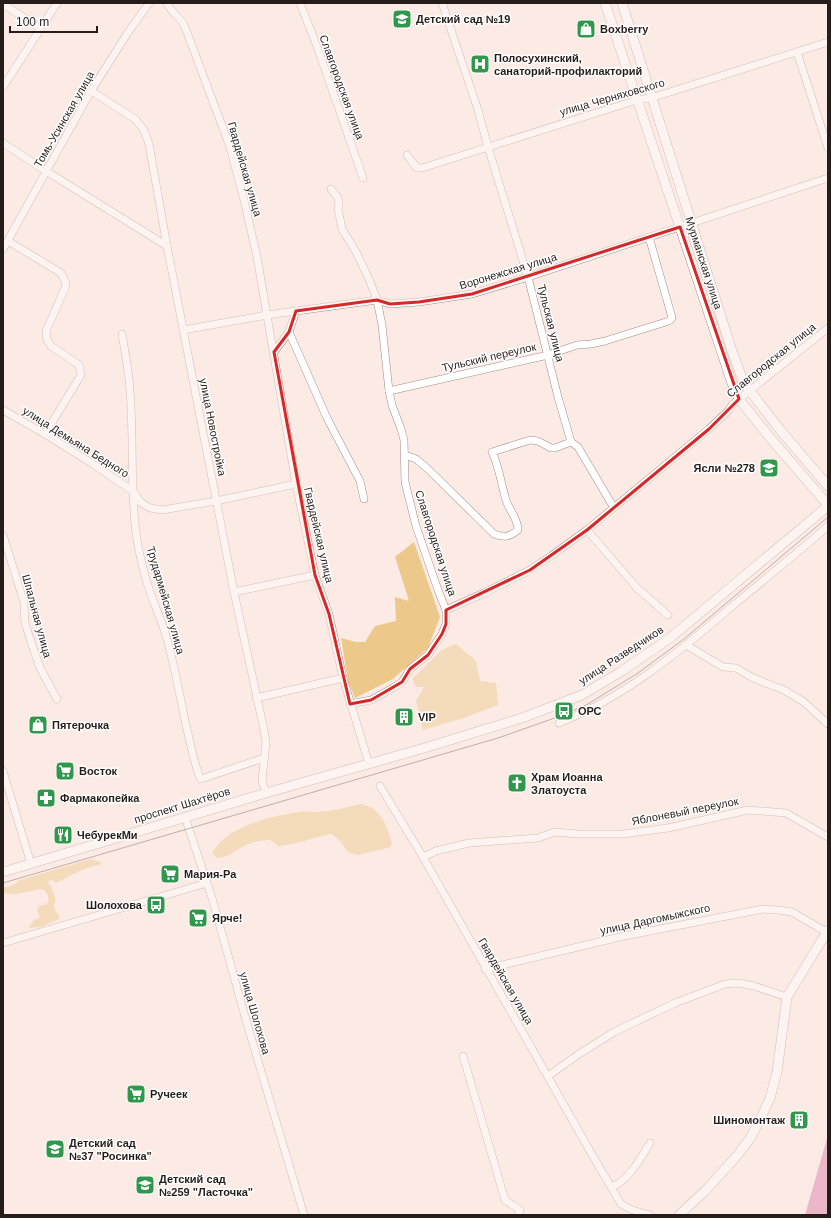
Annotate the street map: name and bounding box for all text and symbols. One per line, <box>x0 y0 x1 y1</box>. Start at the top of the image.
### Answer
scale bar <box>10 8 97 34</box>
school or university icon: Детский сад №19 <box>391 8 413 30</box>
place label: Детский сад №19 <box>416 13 510 25</box>
text: 100 m <box>16 15 49 29</box>
shop icon: Boxberry <box>575 18 597 40</box>
place label: Boxberry <box>600 23 649 35</box>
street label: Славгородская улица <box>317 33 367 142</box>
place label: Полосухинский, санаторий-профилакторий <box>494 52 642 77</box>
hospital icon: Полосухинский, санаторий-профилакторий <box>469 53 491 75</box>
street label: Томь-Усинская улица <box>32 68 97 169</box>
street label: улица Черняховского <box>558 76 666 118</box>
street label: Гвардейская улица <box>226 120 264 218</box>
street label: Мурманская улица <box>683 215 725 312</box>
street label: Воронежская улица <box>458 250 559 292</box>
street label: Тульская улица <box>536 283 567 364</box>
street label: Славгородская улица <box>724 320 818 399</box>
street label: Тульский переулок <box>441 340 537 374</box>
street label: улица Новостройка <box>198 377 229 478</box>
street label: улица Демьяна Бедного <box>21 404 131 480</box>
school or university icon: Ясли №278 <box>758 457 780 479</box>
place label: Ясли №278 <box>694 462 755 474</box>
street label: Гвардейская улица <box>302 486 336 585</box>
street label: Славгородская улица <box>413 489 459 598</box>
street label: Трудармейская улица <box>145 545 187 656</box>
street label: Шпальная улица <box>20 573 54 660</box>
street label: улица Разведчиков <box>577 623 666 687</box>
bus stop icon: ОРС <box>553 700 575 722</box>
place label: ОРС <box>578 705 602 717</box>
building icon: VIP <box>393 706 415 728</box>
place label: VIP <box>418 711 436 723</box>
shop icon: Пятерочка <box>27 714 49 736</box>
place label: Пятерочка <box>52 719 110 731</box>
supermarket icon: Восток <box>54 760 76 782</box>
place label: Восток <box>79 765 118 777</box>
place label: Храм Иоанна Златоуста <box>531 771 603 796</box>
church icon: Храм Иоанна Златоуста <box>506 772 528 794</box>
street label: проспект Шахтёров <box>133 785 232 825</box>
pharmacy icon: Фармакопейка <box>35 787 57 809</box>
place label: Фармакопейка <box>60 792 140 804</box>
street label: Яблоневый переулок <box>631 795 740 827</box>
restaurant icon: ЧебурекМи <box>52 824 74 846</box>
place label: ЧебурекМи <box>77 829 138 841</box>
supermarket icon: Мария-Ра <box>159 863 181 885</box>
place label: Мария-Ра <box>184 868 237 880</box>
bus stop icon: Шолохова <box>145 894 167 916</box>
place label: Шолохова <box>86 899 143 911</box>
street label: улица Даргомыжского <box>599 901 711 937</box>
supermarket icon: Ярче! <box>187 907 209 929</box>
place label: Ярче! <box>212 912 243 924</box>
street label: Гвардейская улица <box>476 936 536 1027</box>
street label: улица Шолохова <box>238 970 273 1056</box>
supermarket icon: Ручеек <box>125 1083 147 1105</box>
place label: Ручеек <box>150 1088 188 1100</box>
building icon: Шиномонтаж <box>788 1109 810 1131</box>
place label: Шиномонтаж <box>713 1114 785 1126</box>
place label: Детский сад №37 "Росинка" <box>69 1137 152 1162</box>
school or university icon: Детский сад №37 "Росинка" <box>44 1138 66 1160</box>
place label: Детский сад №259 "Ласточка" <box>159 1173 253 1198</box>
school or university icon: Детский сад №259 "Ласточка" <box>134 1174 156 1196</box>

